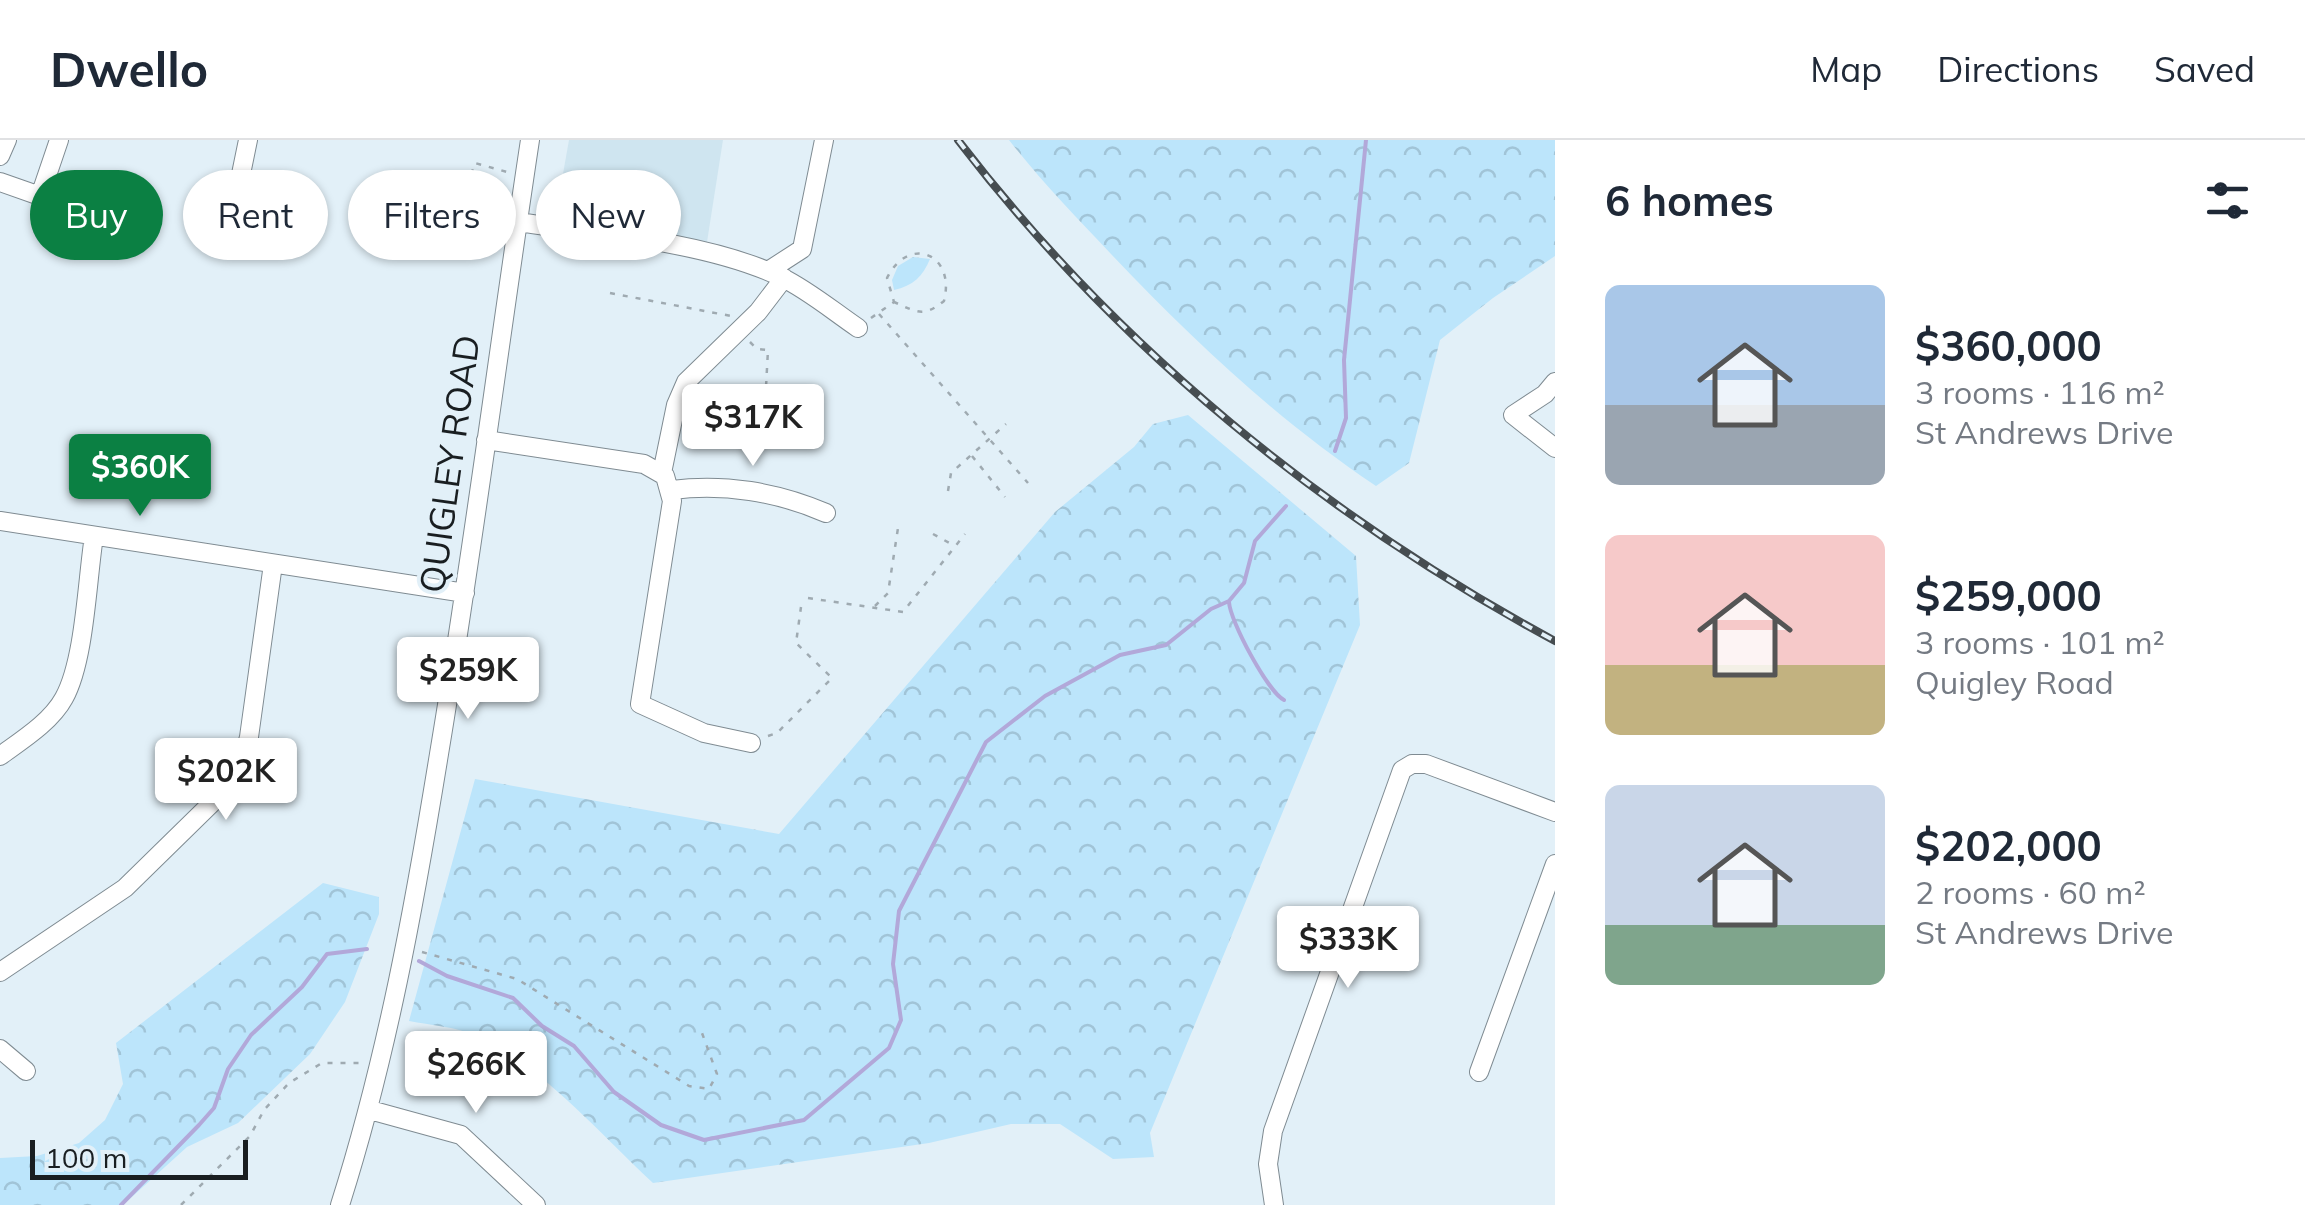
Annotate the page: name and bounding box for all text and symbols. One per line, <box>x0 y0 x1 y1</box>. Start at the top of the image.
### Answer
text: Dwello <box>50 39 208 99</box>
text: Map <box>1810 47 1882 91</box>
text: Directions <box>1937 47 2099 91</box>
text: Saved <box>2154 47 2255 91</box>
chip: Buy <box>30 170 163 260</box>
chip: Rent <box>183 170 328 260</box>
chip: Filters <box>348 170 516 260</box>
chip: New <box>536 170 681 260</box>
icon: filters <box>2200 173 2255 228</box>
text: 6 homes <box>1605 174 1774 227</box>
text: $360,000 <box>1915 319 2102 372</box>
icon: home <box>1685 325 1805 445</box>
street label: QUIGLEY ROAD <box>409 332 489 595</box>
text: 3 rooms · 116 m² <box>1915 372 2165 412</box>
pin: $317K <box>683 384 823 469</box>
text: $317K <box>704 396 802 436</box>
text: St Andrews Drive <box>1915 412 2174 452</box>
pin: $360K <box>70 434 210 519</box>
text: $360K <box>91 446 189 486</box>
text: $259,000 <box>1915 569 2102 622</box>
icon: home <box>1685 575 1805 695</box>
text: 3 rooms · 101 m² <box>1915 622 2165 662</box>
pin: $259K <box>398 637 538 722</box>
text: $259K <box>419 649 517 689</box>
text: Quigley Road <box>1915 662 2114 702</box>
pin: $202K <box>156 738 296 823</box>
text: $202K <box>177 750 275 790</box>
text: $202,000 <box>1915 819 2102 872</box>
icon: home <box>1685 825 1805 945</box>
text: 2 rooms · 60 m² <box>1915 872 2146 912</box>
pin: $333K <box>1278 906 1418 991</box>
text: St Andrews Drive <box>1915 912 2174 952</box>
text: $333K <box>1299 918 1397 958</box>
pin: $266K <box>406 1031 546 1116</box>
text: $266K <box>427 1043 525 1083</box>
scale bar <box>30 1135 248 1180</box>
text: 100 m <box>45 1140 127 1175</box>

